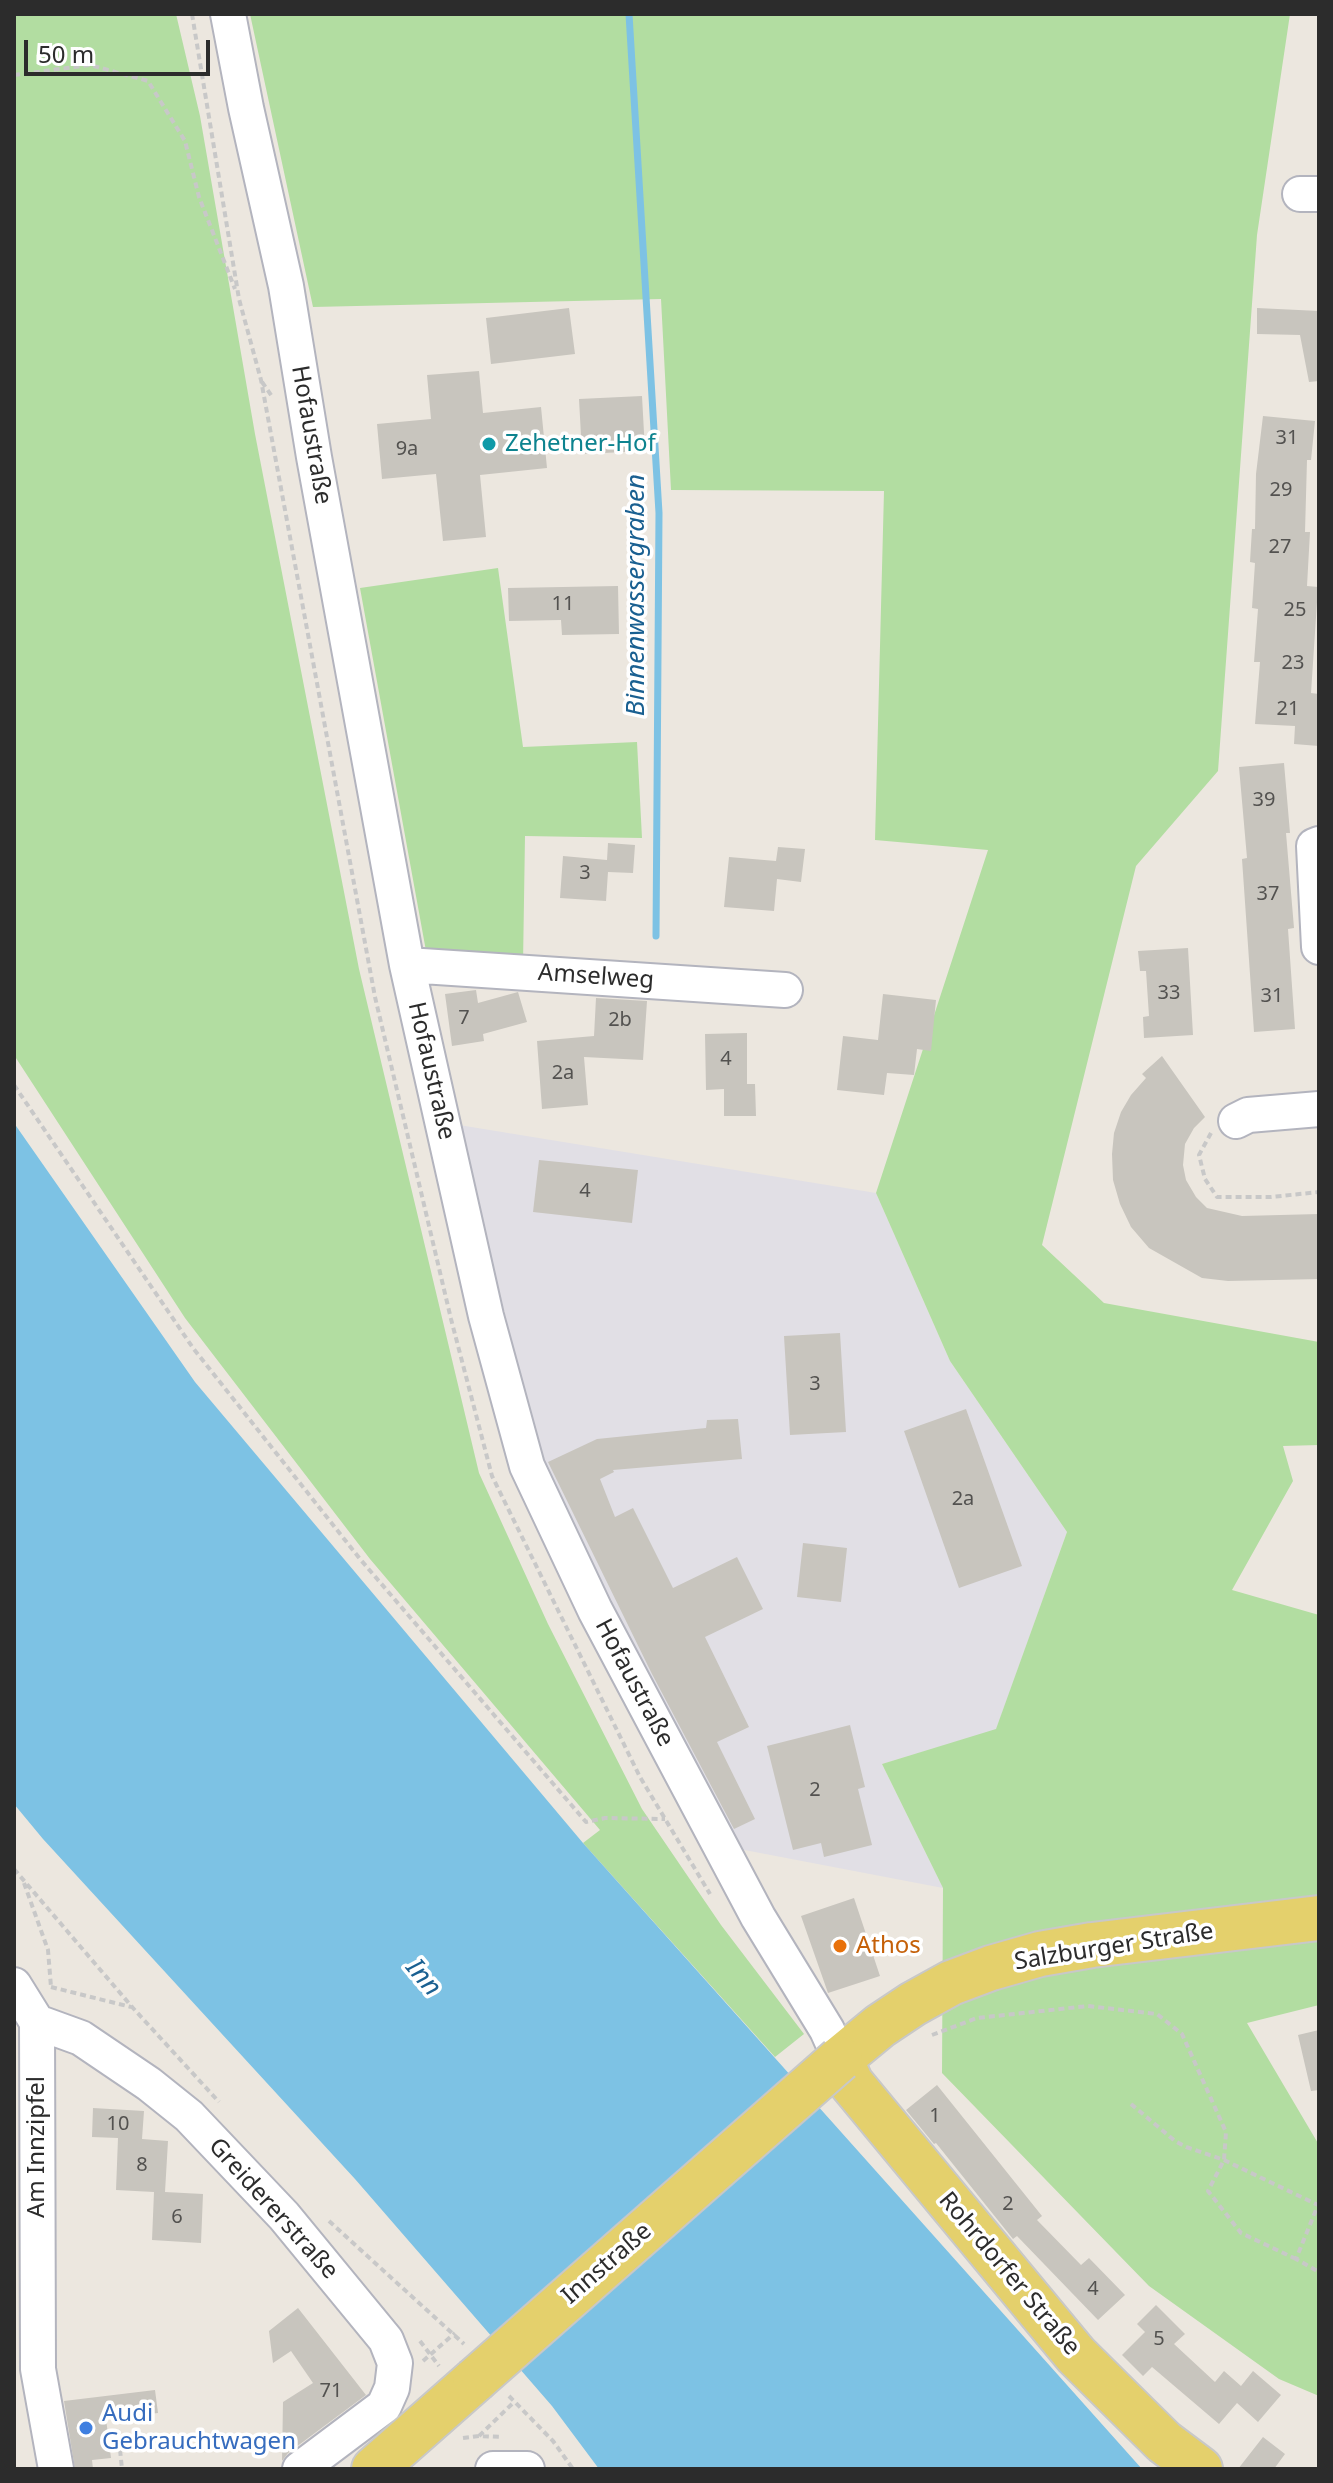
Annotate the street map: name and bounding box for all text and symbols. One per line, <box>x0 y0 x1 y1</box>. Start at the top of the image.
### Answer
scale bar <box>28 24 214 74</box>
text: 50 m <box>38 37 94 70</box>
street label: Hofaustraße <box>285 363 337 507</box>
house number: 31 <box>1276 426 1298 450</box>
place label: Zehetner-Hof <box>505 430 656 458</box>
marker: Zehetner-Hof <box>480 435 498 453</box>
house number: 9a <box>396 437 418 461</box>
water label: Binnenwassergraben <box>621 474 653 716</box>
house number: 29 <box>1270 478 1292 502</box>
house number: 27 <box>1269 535 1291 559</box>
house number: 11 <box>552 592 574 616</box>
house number: 25 <box>1284 598 1306 622</box>
house number: 23 <box>1282 651 1304 675</box>
house number: 21 <box>1277 697 1299 721</box>
house number: 39 <box>1253 788 1275 812</box>
house number: 3 <box>579 861 591 885</box>
house number: 37 <box>1257 882 1279 906</box>
street label: Amselweg <box>537 959 655 995</box>
house number: 33 <box>1158 981 1180 1005</box>
house number: 31 <box>1261 984 1283 1008</box>
street label: Hofaustraße <box>401 999 461 1143</box>
house number: 7 <box>458 1006 470 1030</box>
house number: 2b <box>608 1008 632 1032</box>
house number: 4 <box>720 1047 732 1071</box>
house number: 2a <box>552 1061 574 1085</box>
house number: 4 <box>579 1179 591 1203</box>
house number: 3 <box>809 1372 821 1396</box>
house number: 2a <box>952 1487 974 1511</box>
street label: Hofaustraße <box>588 1614 680 1752</box>
house number: 2 <box>809 1778 821 1802</box>
street label: Salzburger Straße <box>1012 1917 1216 1977</box>
place label: Athos <box>856 1932 921 1960</box>
marker: Athos <box>831 1937 849 1955</box>
water label: Inn <box>399 1953 447 2003</box>
street label: Am Innzipfel <box>23 2076 51 2218</box>
house number: 1 <box>929 2104 941 2128</box>
house number: 10 <box>107 2112 129 2136</box>
street label: Greidererstraße <box>202 2133 344 2285</box>
house number: 8 <box>136 2153 148 2177</box>
street label: Rohrdorfer Straße <box>932 2187 1086 2361</box>
house number: 2 <box>1002 2192 1014 2216</box>
house number: 6 <box>171 2205 183 2229</box>
street label: Innstraße <box>556 2217 658 2311</box>
house number: 4 <box>1087 2277 1099 2301</box>
house number: 5 <box>1153 2327 1165 2351</box>
house number: 71 <box>320 2379 342 2403</box>
place label: Audi Gebrauchtwagen <box>102 2400 296 2456</box>
marker: Audi Gebrauchtwagen <box>77 2419 95 2437</box>

